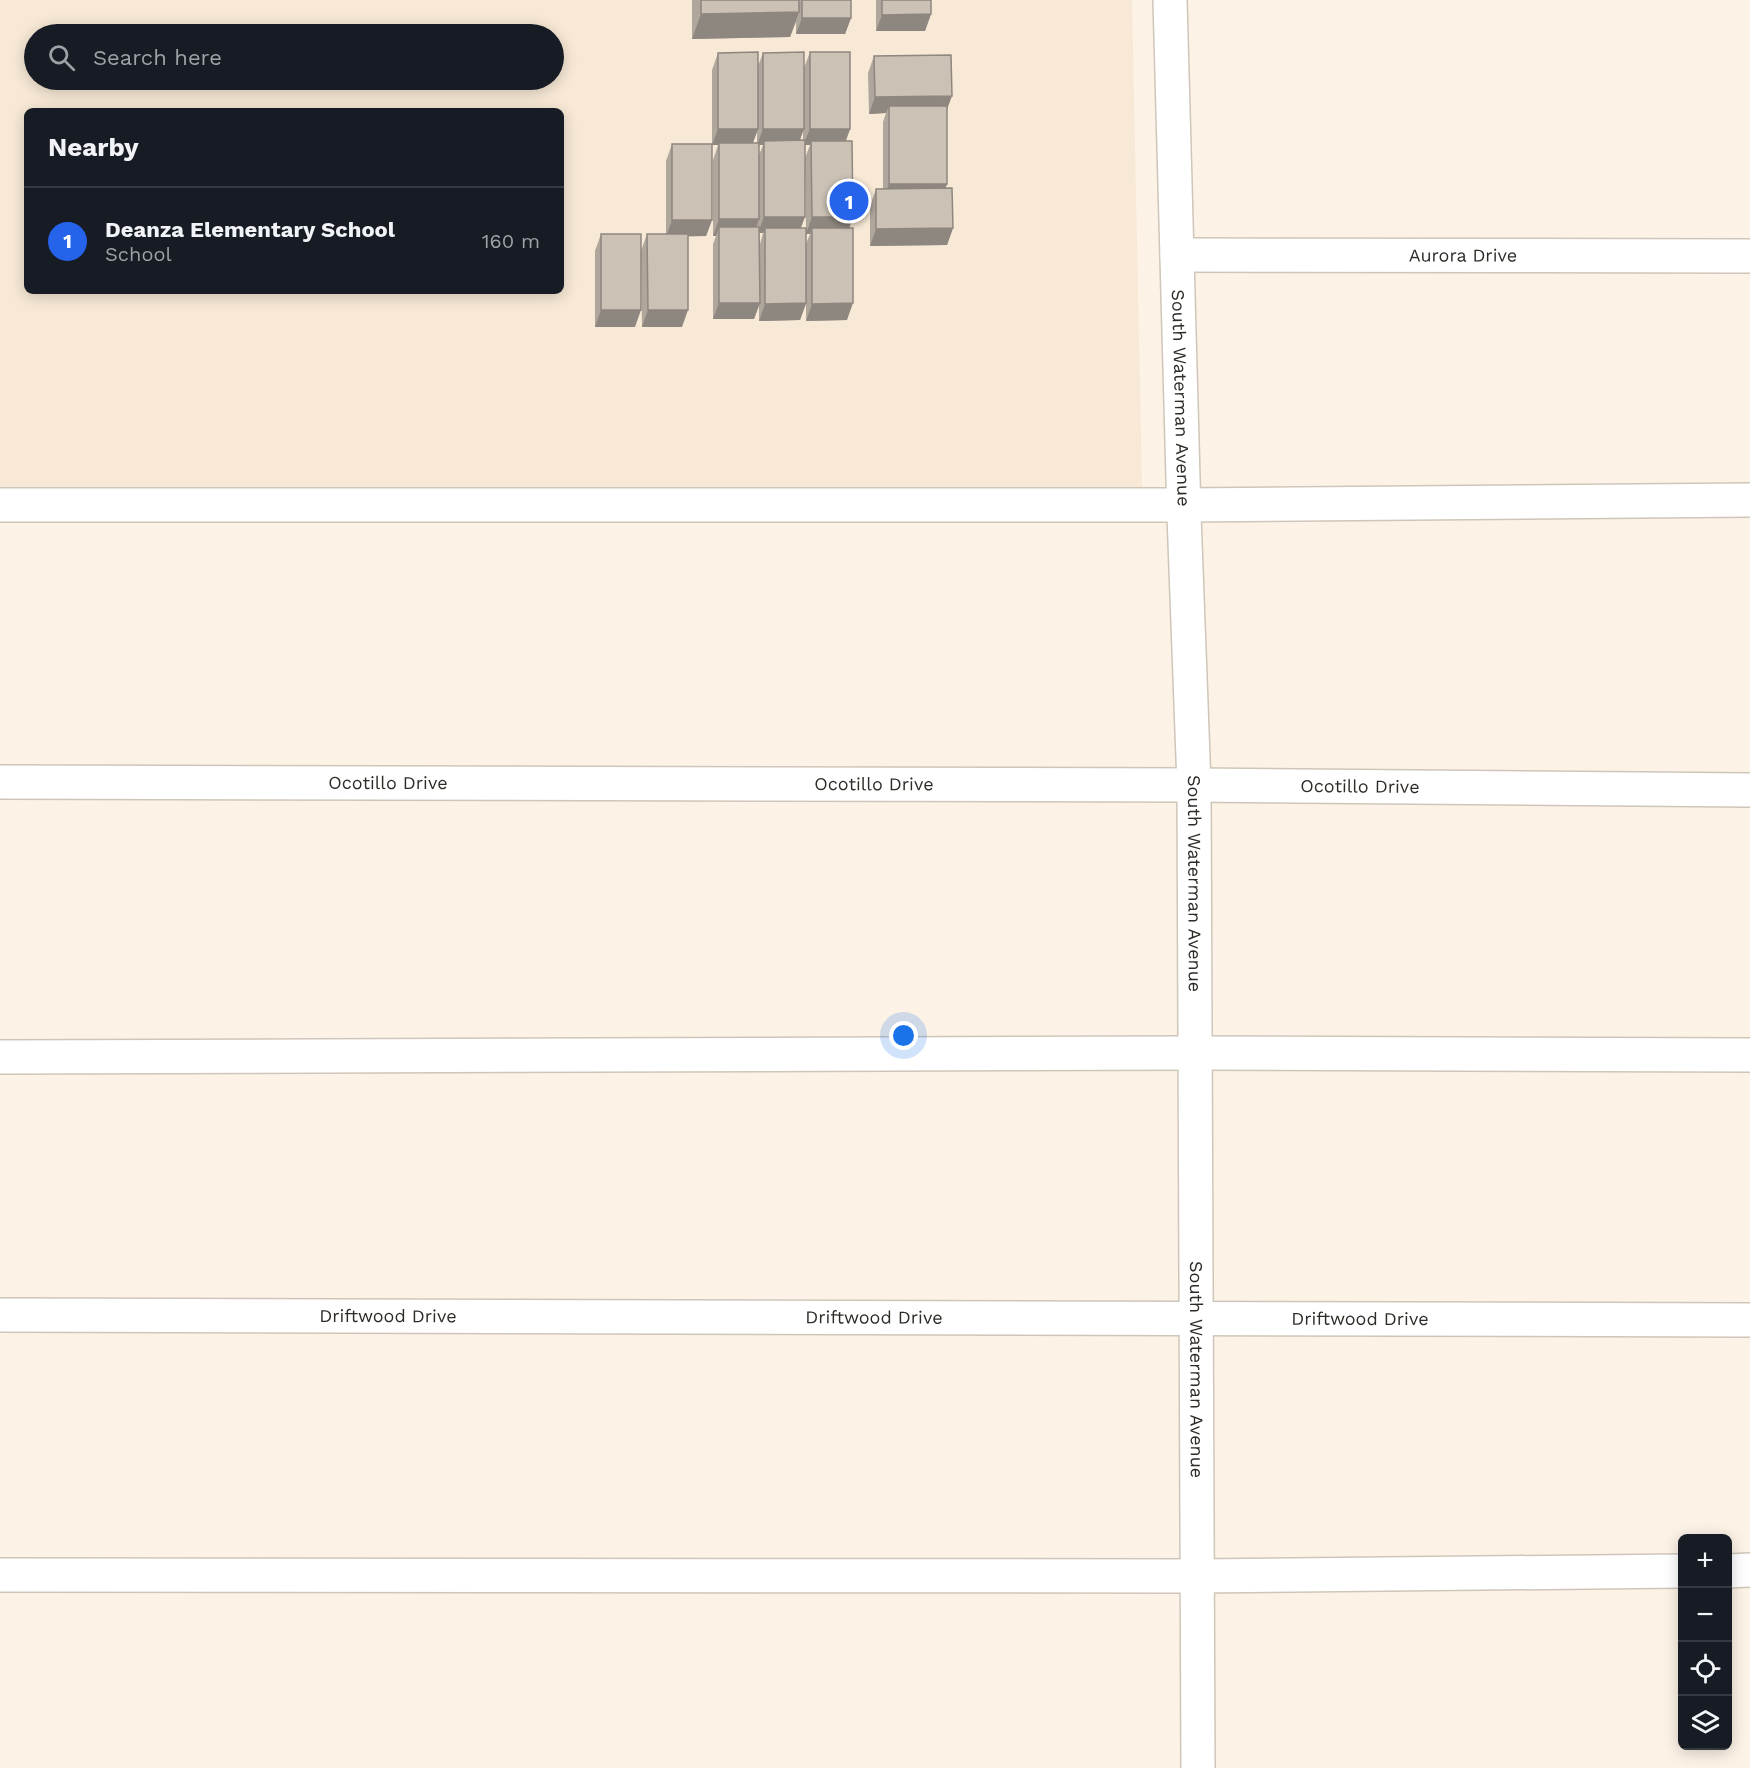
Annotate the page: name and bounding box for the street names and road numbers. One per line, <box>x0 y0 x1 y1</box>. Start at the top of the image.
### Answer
street label: Aurora Drive <box>1409 244 1517 266</box>
street label: South Waterman Avenue <box>1168 289 1195 507</box>
street label: Ocotillo Drive <box>328 772 448 793</box>
street label: Ocotillo Drive <box>814 773 934 794</box>
street label: South Waterman Avenue <box>1184 775 1206 992</box>
street label: Ocotillo Drive <box>1300 775 1420 797</box>
street label: South Waterman Avenue <box>1186 1261 1208 1478</box>
street label: Driftwood Drive <box>319 1305 457 1326</box>
street label: Driftwood Drive <box>805 1306 943 1328</box>
street label: Driftwood Drive <box>1291 1308 1429 1329</box>

